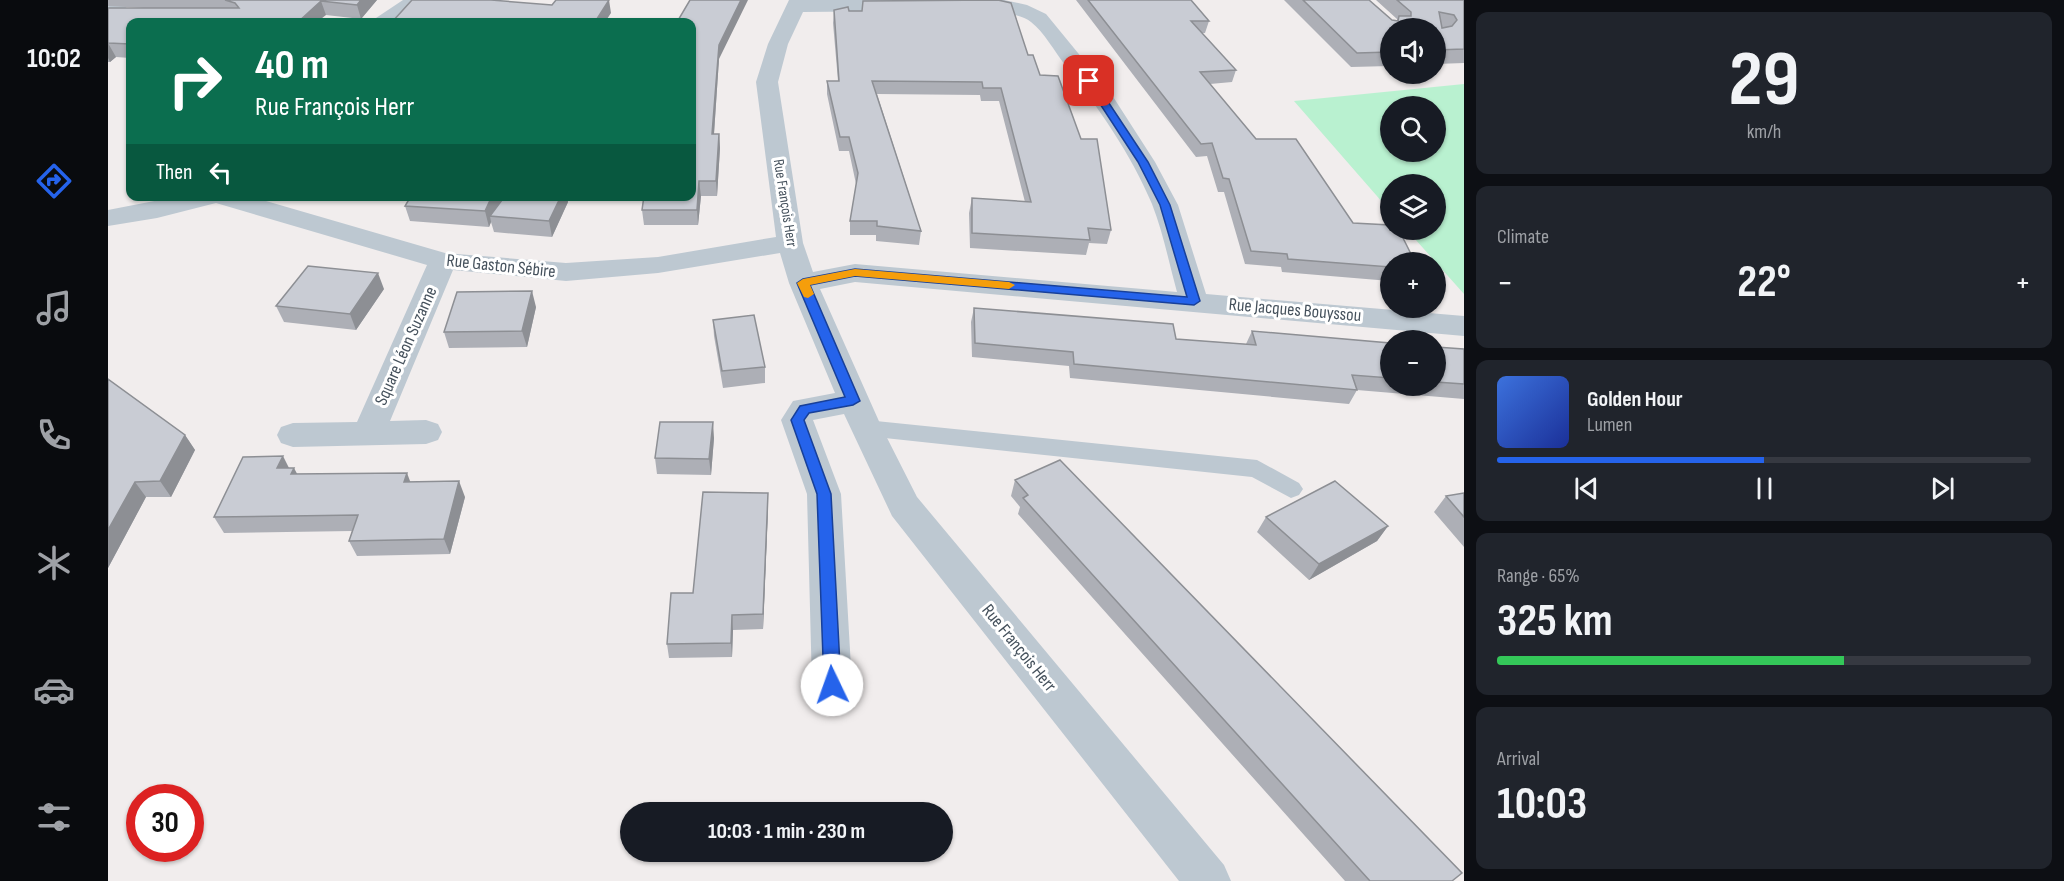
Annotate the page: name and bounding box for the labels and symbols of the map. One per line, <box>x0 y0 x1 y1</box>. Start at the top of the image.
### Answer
pin <box>1063 55 1114 106</box>
street label: Rue François Herr <box>769 158 801 249</box>
street label: Rue Gaston Sébire <box>445 250 557 282</box>
street label: Square Léon Suzanne <box>370 283 442 409</box>
street label: Rue Jacques Bouyssou <box>1228 294 1362 326</box>
street label: Rue François Herr <box>977 600 1061 696</box>
position arrow <box>800 653 864 717</box>
speed limit sign: 30 <box>126 784 204 862</box>

